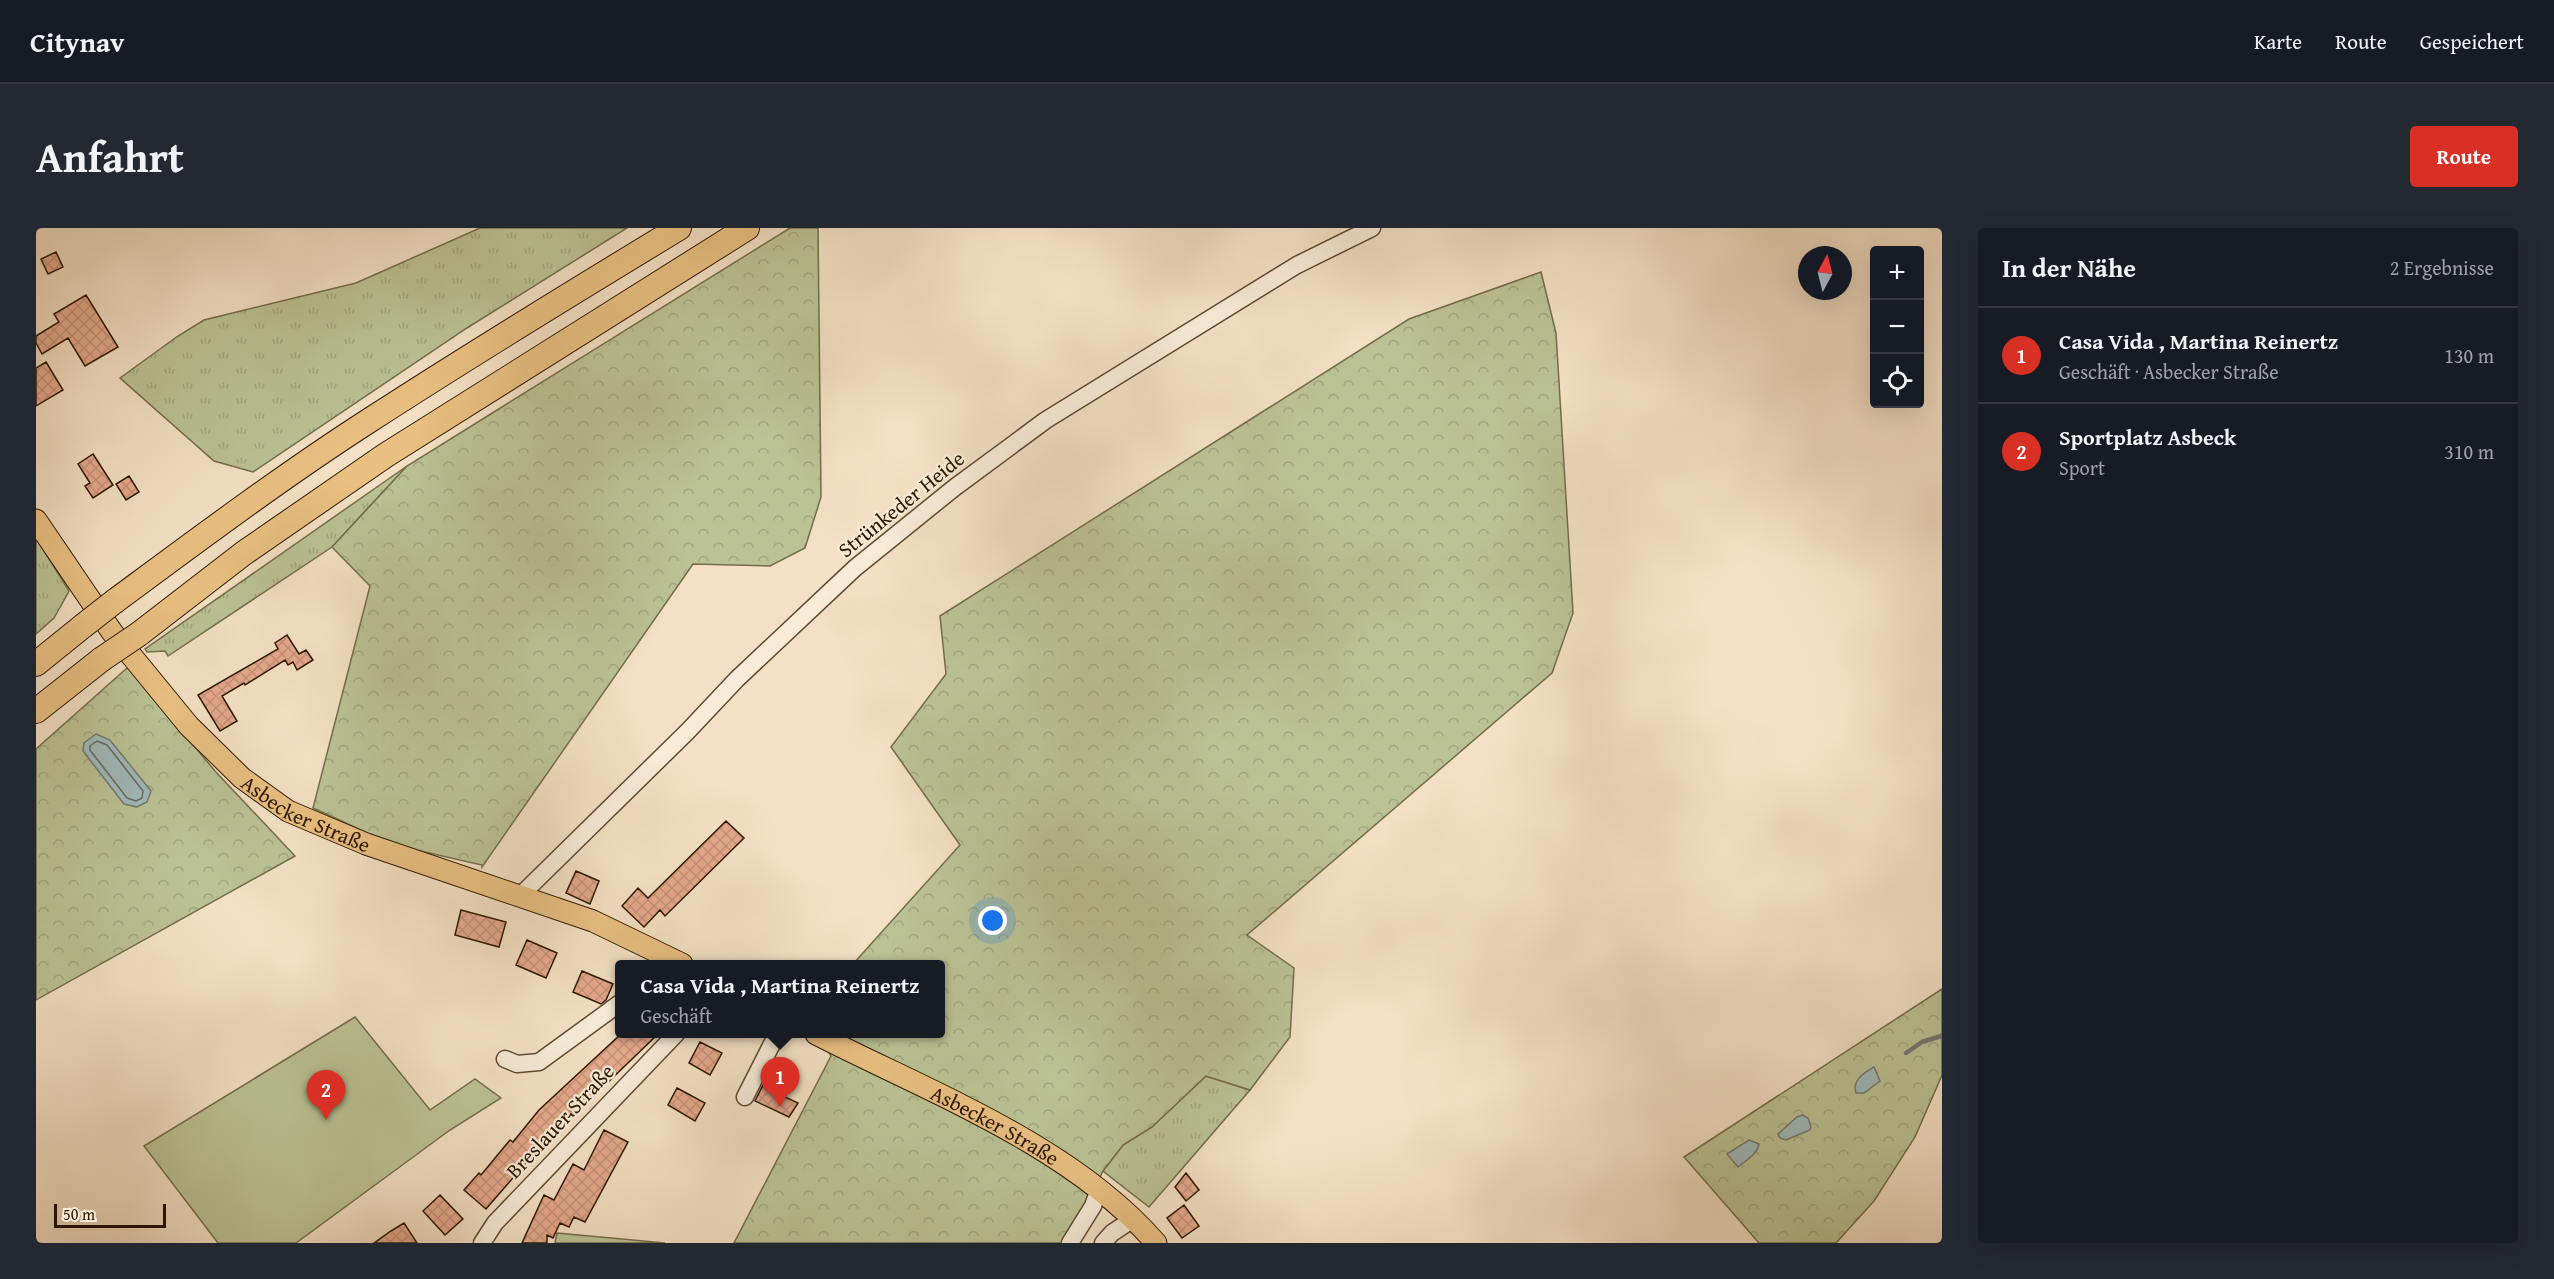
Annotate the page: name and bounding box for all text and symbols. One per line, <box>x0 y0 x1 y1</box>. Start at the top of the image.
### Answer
text: Citynav <box>30 21 124 62</box>
text: Karte <box>2254 26 2302 57</box>
text: Route <box>2335 26 2387 57</box>
text: Gespeichert <box>2420 26 2524 57</box>
text: Anfahrt <box>36 126 184 187</box>
button: Route <box>2410 126 2518 187</box>
north arrow <box>1798 246 1852 300</box>
map controls <box>1870 246 1924 408</box>
button: + <box>1870 246 1924 300</box>
text: In der Nähe <box>2002 248 2136 287</box>
text: 2 Ergebnisse <box>2390 253 2494 282</box>
button: − <box>1870 300 1924 354</box>
text: Casa Vida , Martina Reinertz <box>2059 325 2338 357</box>
text: 1 <box>2016 341 2027 370</box>
text: 130 m <box>2444 341 2494 370</box>
button: locate <box>1870 354 1924 408</box>
text: Geschäft · Asbecker Straße <box>2059 357 2279 386</box>
text: Sportplatz Asbeck <box>2059 421 2236 453</box>
text: 2 <box>2016 437 2027 466</box>
text: 310 m <box>2444 437 2494 466</box>
street label: Strünkeder Heide <box>831 443 971 565</box>
text: Sport <box>2059 453 2105 482</box>
street label: Asbecker Straße <box>235 767 376 860</box>
your location <box>978 906 1007 935</box>
popup <box>615 960 945 1038</box>
text: Casa Vida , Martina Reinertz <box>640 969 920 1001</box>
text: Geschäft <box>640 1001 712 1030</box>
street label: Breslauer Straße <box>499 1057 622 1185</box>
pin: 1 <box>760 1058 800 1107</box>
pin: 2 <box>306 1070 346 1120</box>
street label: Asbecker Straße <box>926 1077 1066 1173</box>
scale bar <box>54 1201 166 1228</box>
text: 50 m <box>63 1202 95 1226</box>

